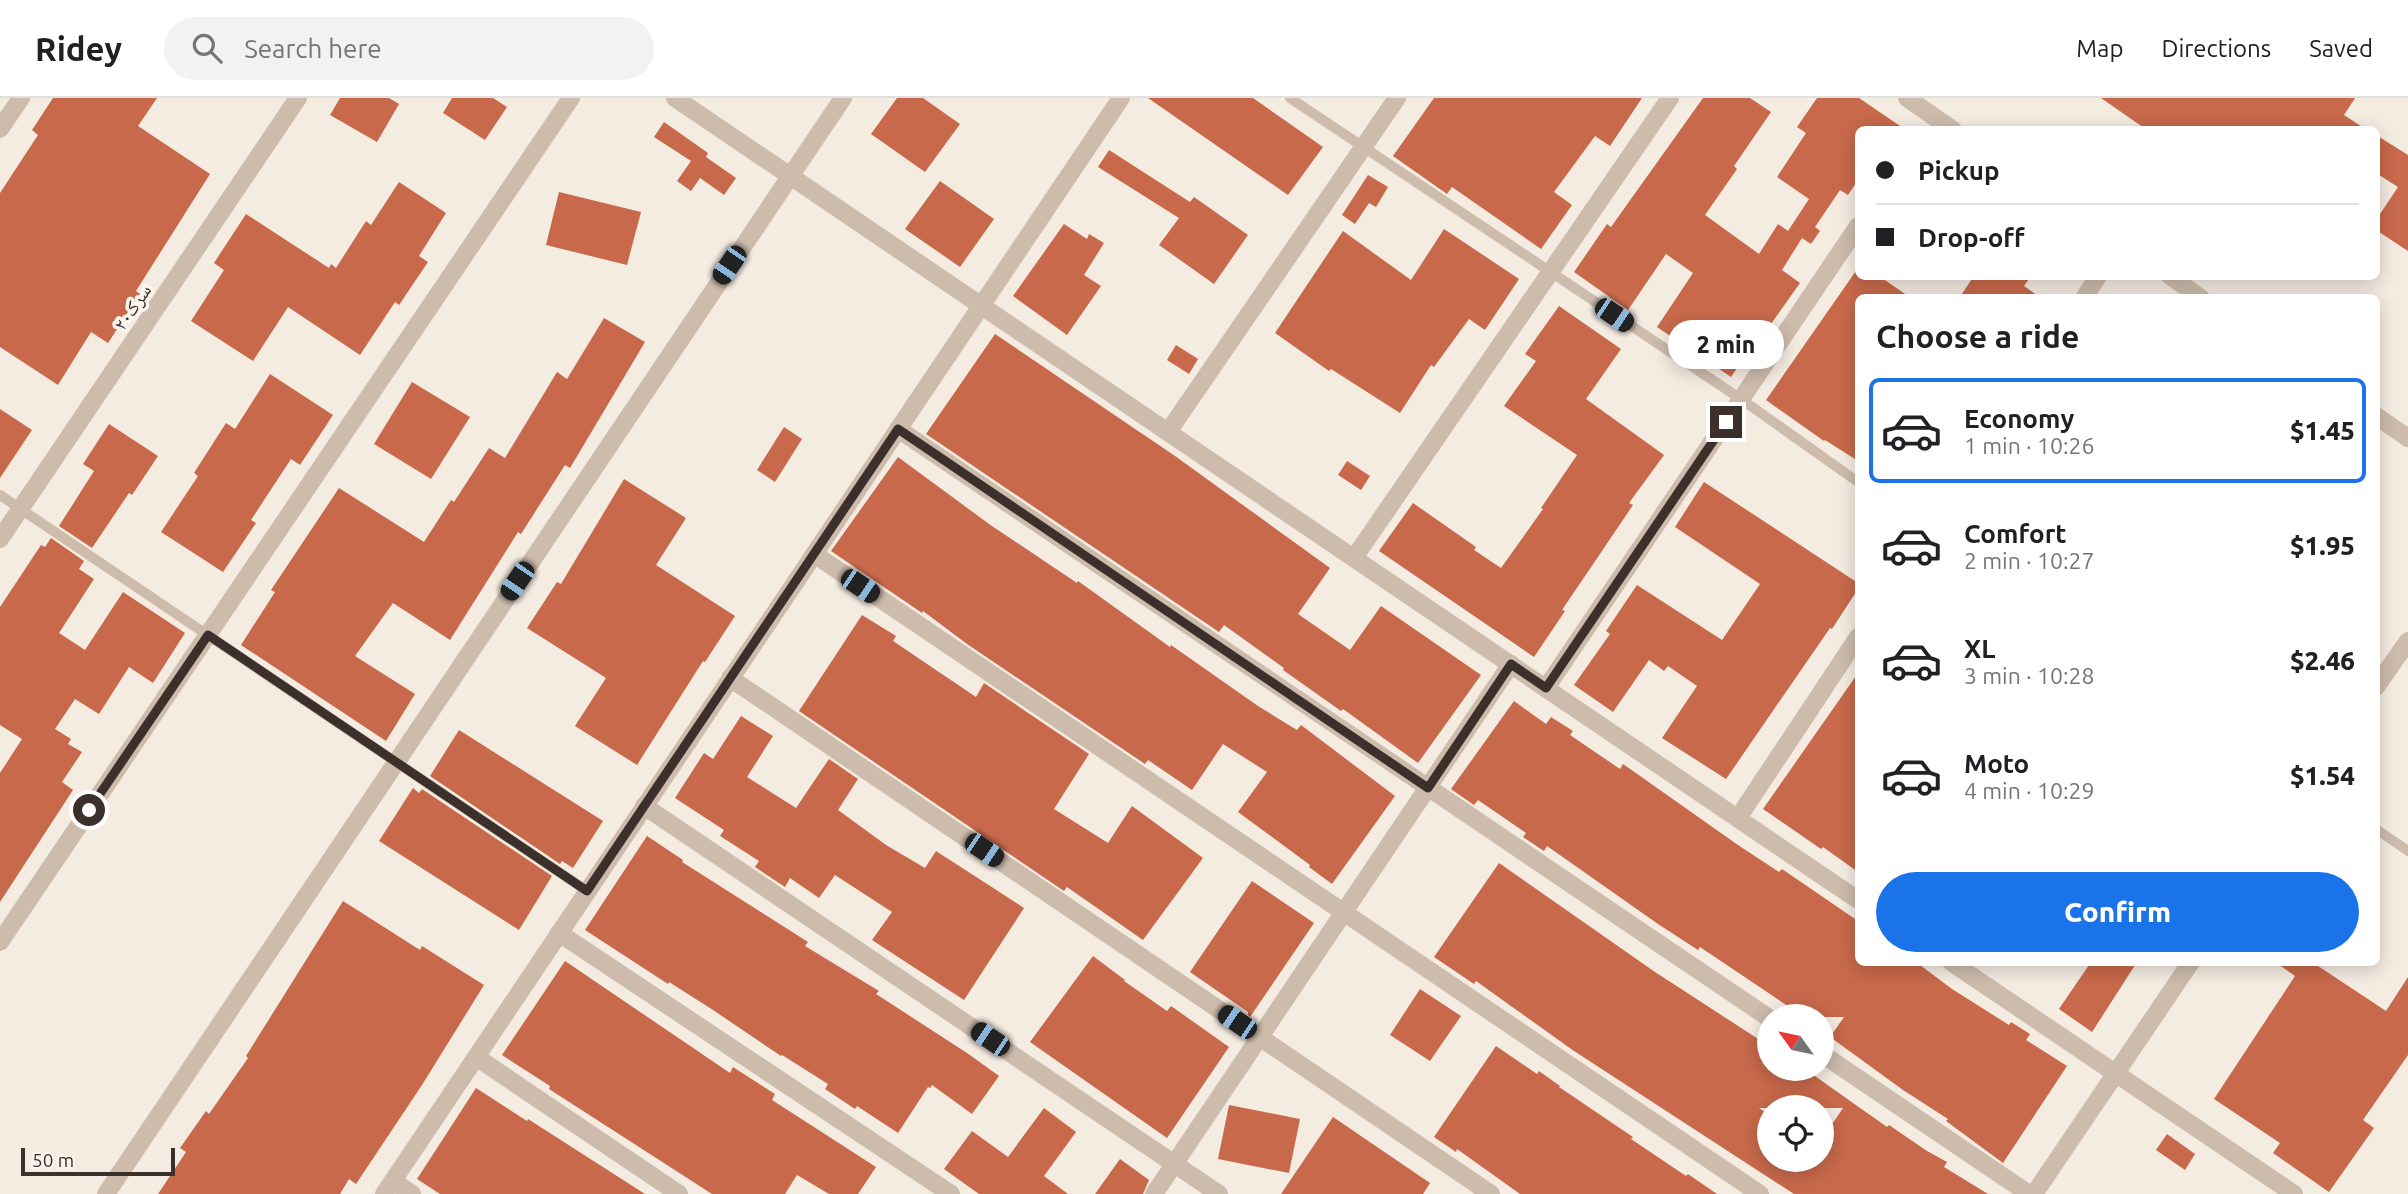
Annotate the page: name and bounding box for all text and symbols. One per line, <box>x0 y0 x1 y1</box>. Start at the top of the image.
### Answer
search box <box>164 17 654 80</box>
icon: search <box>188 29 226 67</box>
text: Ridey <box>35 30 122 67</box>
text: Search here <box>244 34 382 63</box>
text: Map <box>2076 35 2123 62</box>
text: Directions <box>2161 35 2271 62</box>
text: Saved <box>2309 35 2373 62</box>
text: Pickup <box>1918 156 2000 185</box>
text: Drop-off <box>1918 223 2025 252</box>
car <box>709 242 750 288</box>
street label: سرک۲۰ <box>109 280 156 335</box>
car <box>1591 295 1638 335</box>
text: Choose a ride <box>1876 318 2079 354</box>
callout: 2 min <box>1668 320 1784 370</box>
text: 2 min <box>1697 332 1755 357</box>
icon: car <box>1880 399 1943 462</box>
text: Economy <box>1964 404 2074 433</box>
route end <box>1710 406 1742 438</box>
text: $1.45 <box>2290 416 2355 445</box>
text: 1 min · 10:26 <box>1964 433 2095 458</box>
icon: car <box>1880 514 1943 577</box>
text: Comfort <box>1964 519 2067 548</box>
text: $1.95 <box>2290 531 2355 560</box>
text: 2 min · 10:27 <box>1964 548 2095 573</box>
car <box>497 558 538 604</box>
car <box>837 566 884 606</box>
icon: car <box>1880 629 1943 692</box>
text: XL <box>1964 634 1995 663</box>
text: $2.46 <box>2290 646 2355 675</box>
text: 3 min · 10:28 <box>1964 663 2095 688</box>
icon: car <box>1880 744 1943 807</box>
text: Moto <box>1964 749 2029 778</box>
text: $1.54 <box>2290 761 2355 790</box>
text: 4 min · 10:29 <box>1964 778 2095 803</box>
route start <box>73 794 105 826</box>
car <box>961 830 1008 870</box>
button: Confirm <box>1876 872 2359 952</box>
car <box>1214 1002 1261 1042</box>
north arrow <box>1757 1004 1834 1082</box>
map controls <box>1757 1004 1834 1172</box>
car <box>967 1019 1014 1059</box>
button: locate <box>1757 1095 1834 1172</box>
scale bar <box>21 1145 175 1177</box>
text: 50 m <box>32 1149 74 1171</box>

